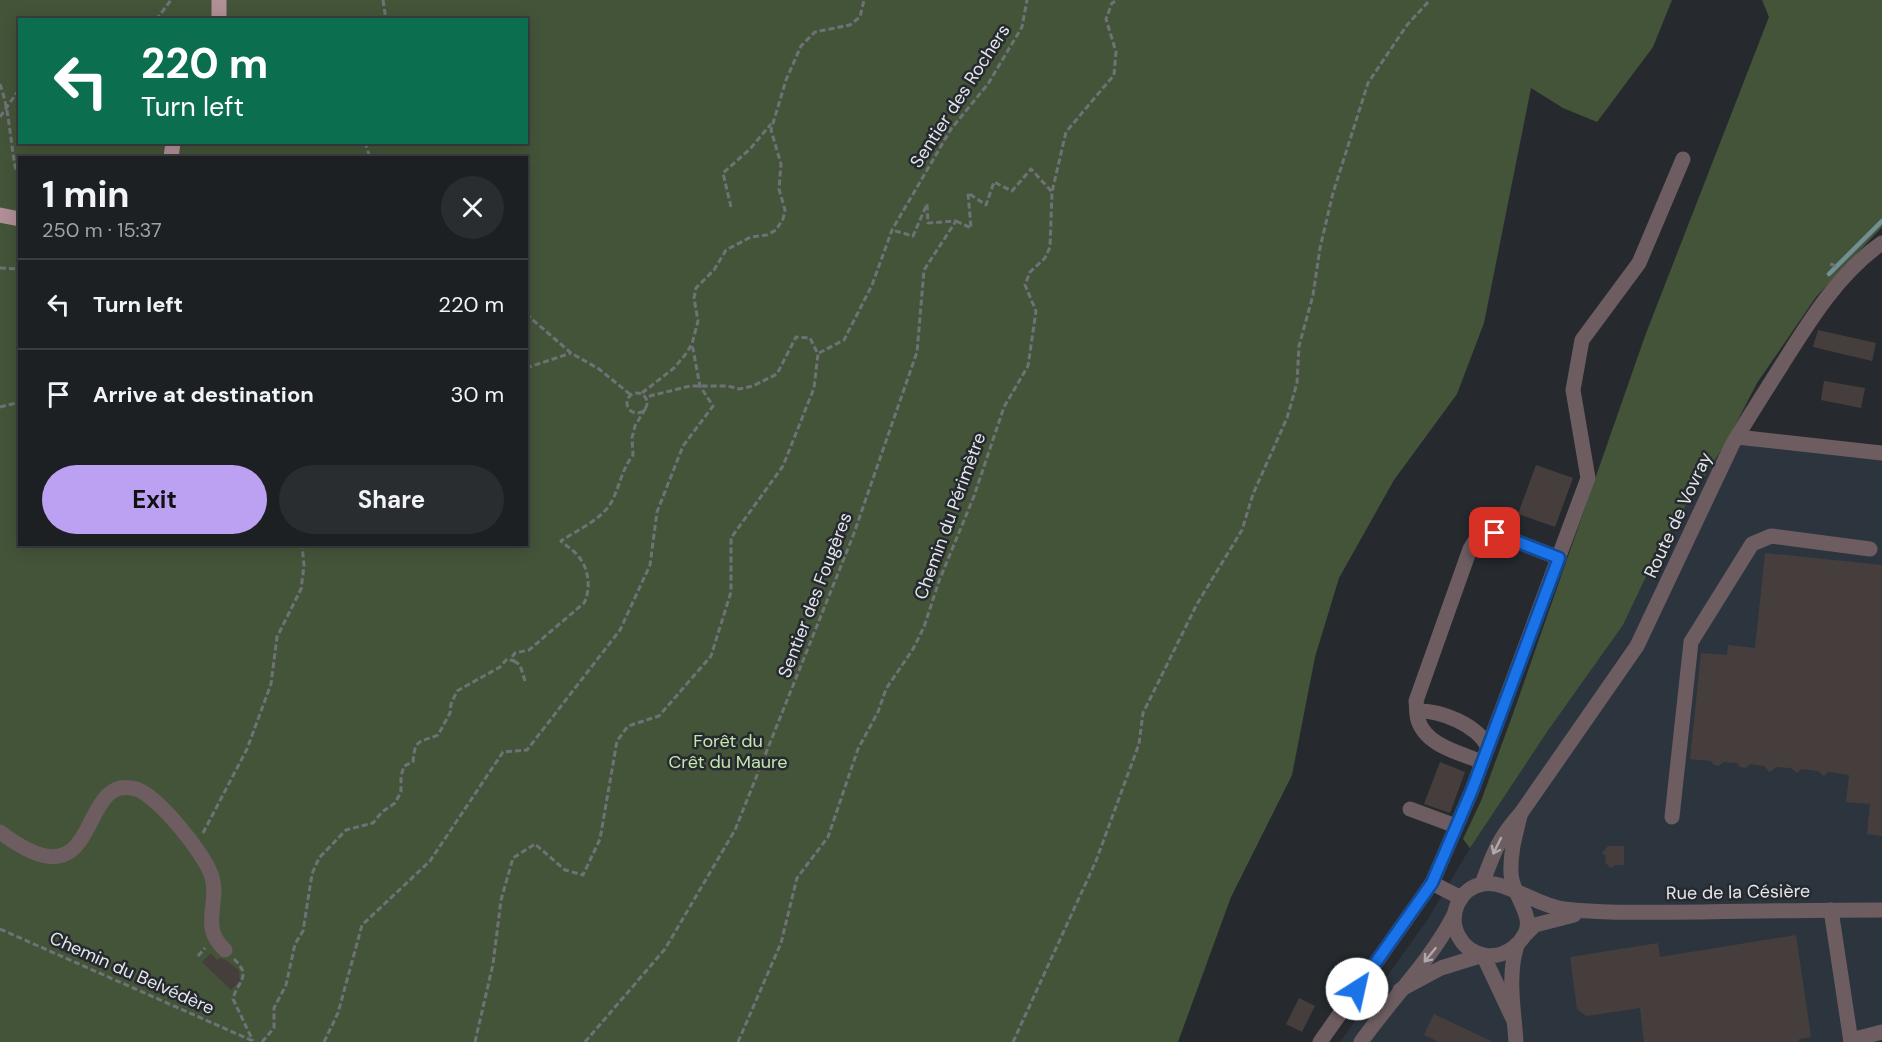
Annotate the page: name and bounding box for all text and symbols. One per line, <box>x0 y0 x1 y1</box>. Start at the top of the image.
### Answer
street label: Sentier des Rochers <box>905 20 1015 172</box>
text: 220 m <box>141 36 268 91</box>
icon: left <box>42 42 120 120</box>
text: Turn left <box>141 89 244 124</box>
text: 1 min <box>42 171 130 218</box>
button: close <box>441 176 504 239</box>
text: 250 m · 15:37 <box>42 217 162 243</box>
icon: left <box>42 288 75 321</box>
text: Turn left <box>93 290 183 319</box>
text: 220 m <box>438 290 504 319</box>
icon: arrive <box>42 378 75 411</box>
text: Arrive at destination <box>93 380 314 409</box>
text: 30 m <box>450 380 504 409</box>
street label: Chemin du Périmètre <box>909 429 991 603</box>
street label: Route de Vovray <box>1638 448 1718 582</box>
button: Exit <box>42 465 267 534</box>
button: Share <box>279 465 504 534</box>
pin <box>1469 507 1520 558</box>
street label: Sentier des Fougères <box>772 509 858 681</box>
icon: arrive <box>1478 516 1511 549</box>
park label: Forêt du Crêt du Maure <box>668 729 788 774</box>
one-way arrow <box>1490 836 1502 854</box>
street label: Rue de la Césière <box>1666 879 1810 905</box>
street label: Chemin du Belvédère <box>46 926 218 1020</box>
one-way arrow <box>1424 946 1437 962</box>
position arrow <box>1325 957 1389 1021</box>

